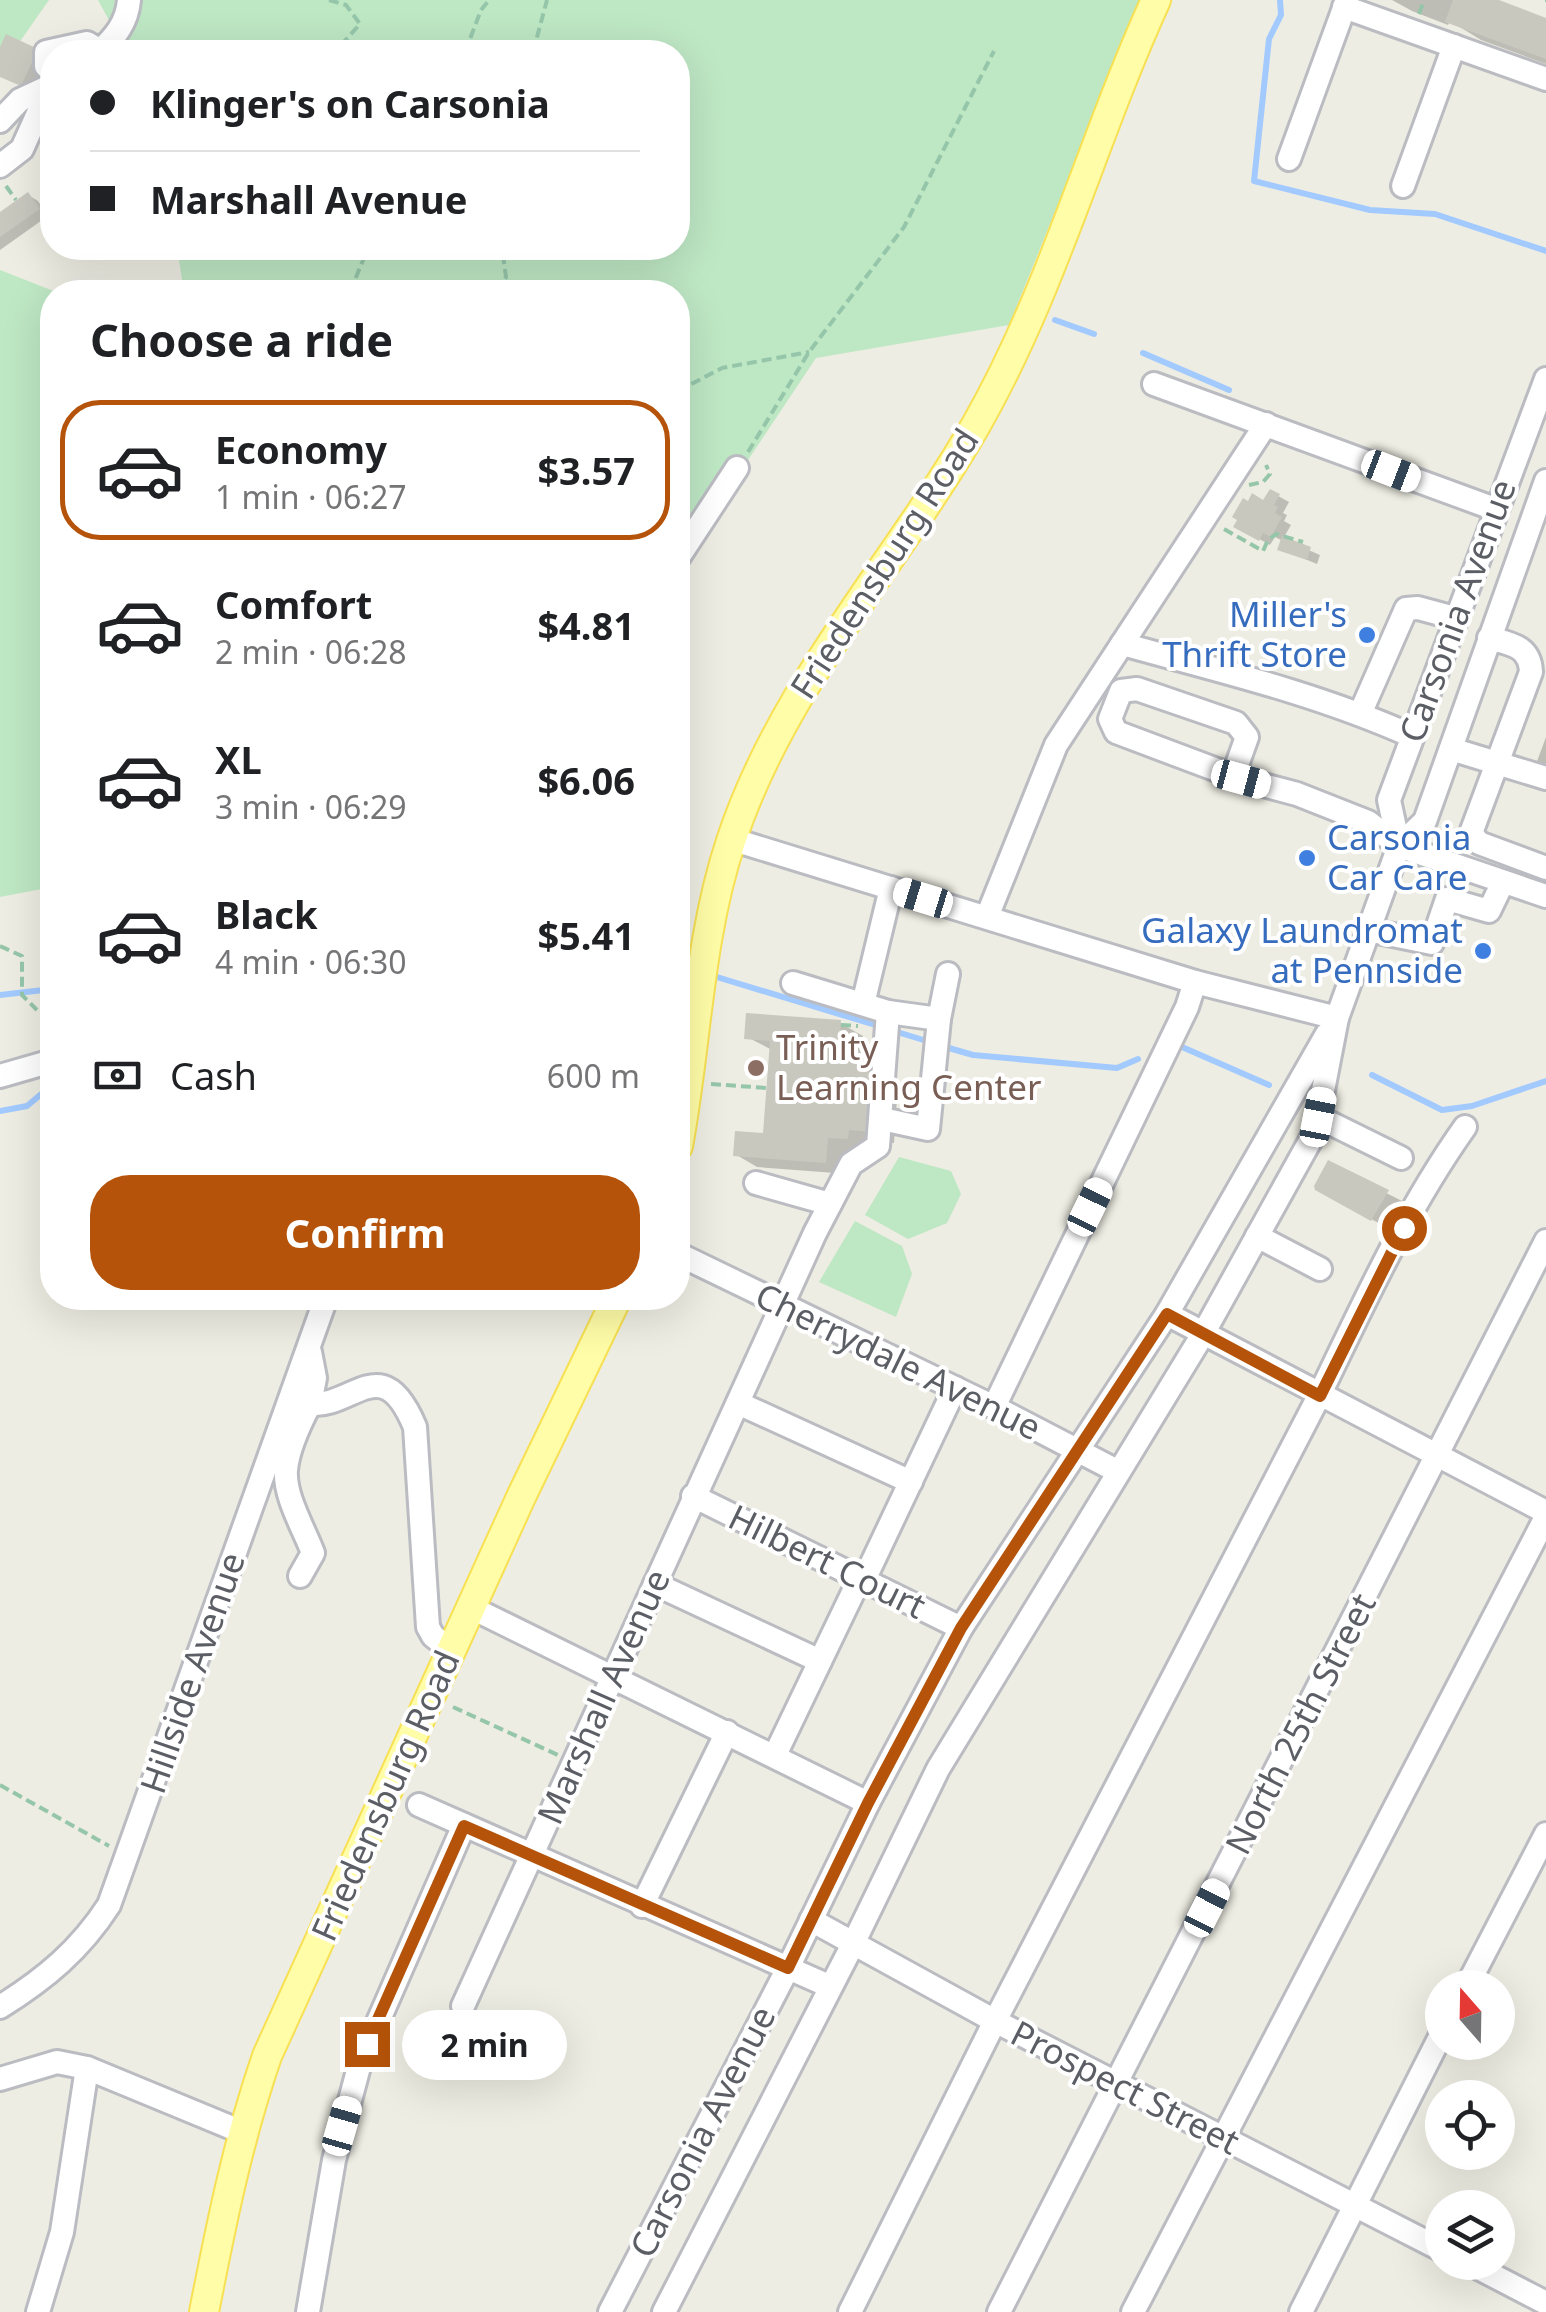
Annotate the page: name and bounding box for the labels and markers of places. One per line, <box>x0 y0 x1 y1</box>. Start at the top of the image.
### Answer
place label: Miller's Thrift Store <box>1162 590 1347 677</box>
marker: Miller's Thrift Store <box>1356 624 1378 646</box>
place label: Carsonia Car Care <box>1327 813 1471 900</box>
marker: Carsonia Car Care <box>1296 847 1318 869</box>
place label: Galaxy Laundromat at Pennside <box>1141 906 1463 993</box>
marker: Galaxy Laundromat at Pennside <box>1472 940 1494 962</box>
place label: Trinity Learning Center <box>776 1023 1041 1110</box>
marker: Trinity Learning Center <box>745 1057 767 1079</box>

